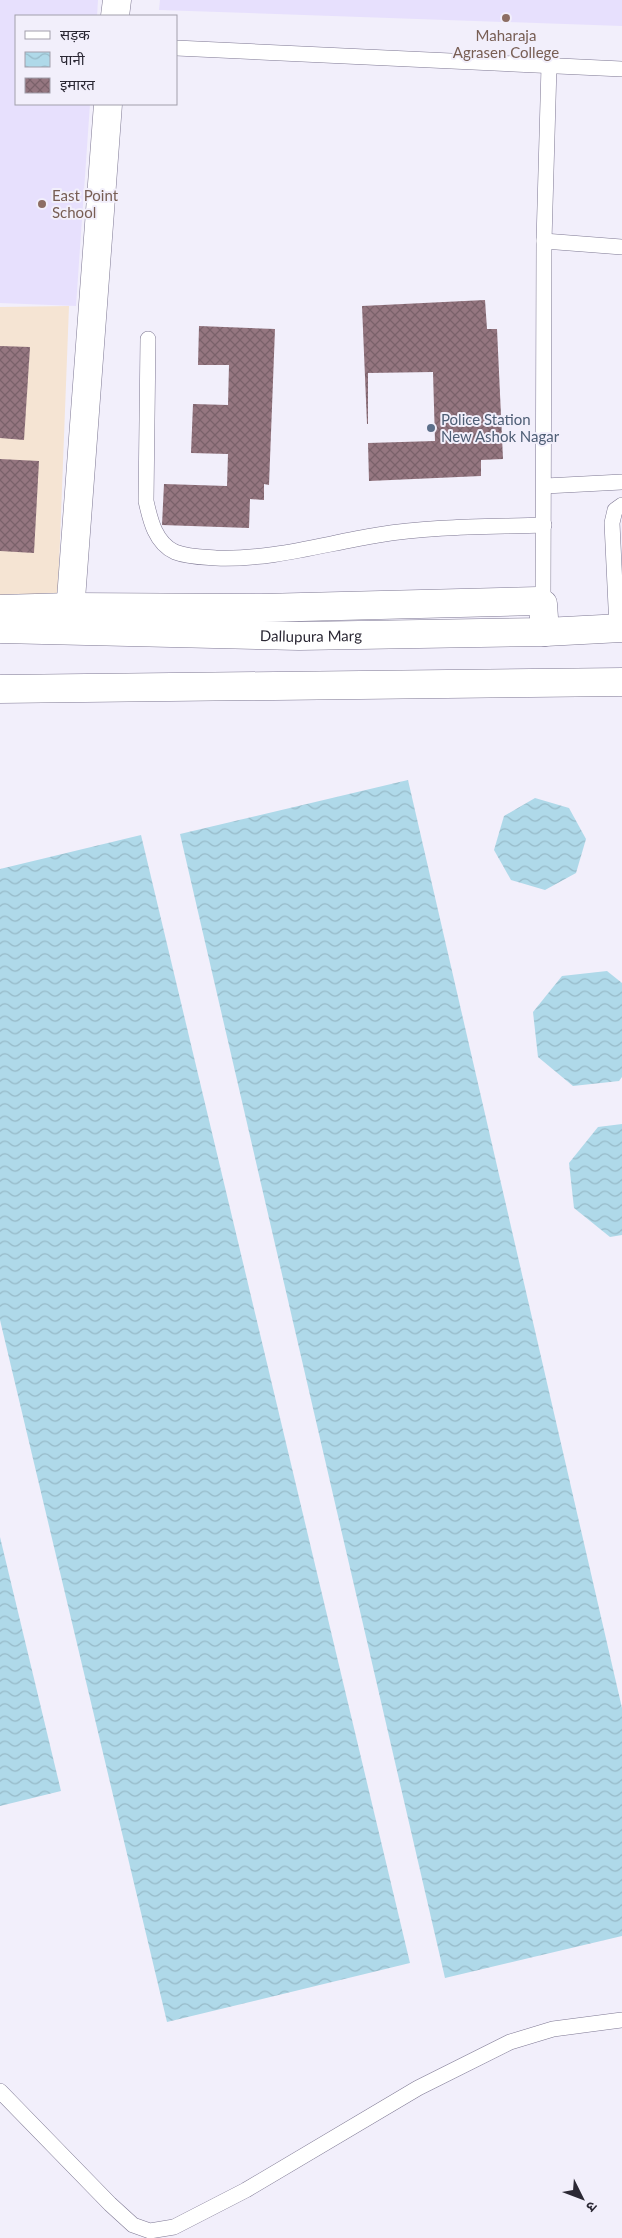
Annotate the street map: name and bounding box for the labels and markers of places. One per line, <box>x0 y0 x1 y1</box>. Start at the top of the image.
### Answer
marker: Maharaja Agrasen College <box>500 12 512 24</box>
place label: Maharaja Agrasen College <box>453 26 559 61</box>
place label: East Point School <box>52 186 119 221</box>
marker: East Point School <box>36 198 48 210</box>
place label: Police Station New Ashok Nagar <box>441 410 560 445</box>
marker: Police Station New Ashok Nagar <box>425 422 437 434</box>

